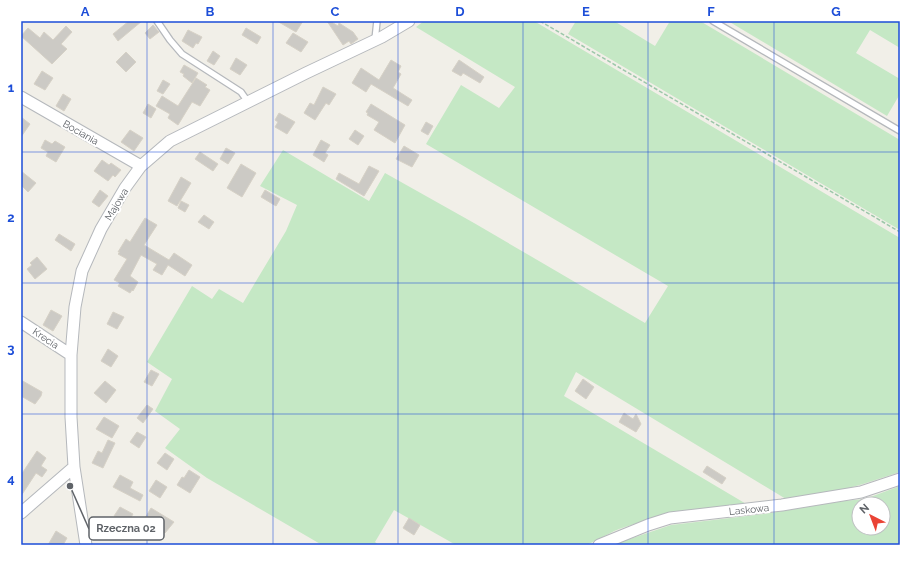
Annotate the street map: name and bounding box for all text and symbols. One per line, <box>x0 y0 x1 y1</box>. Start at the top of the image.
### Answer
text: A <box>81 4 90 19</box>
text: B <box>206 4 215 19</box>
text: C <box>331 4 340 19</box>
text: D <box>455 4 465 19</box>
text: E <box>582 4 590 19</box>
text: F <box>707 4 715 19</box>
text: G <box>831 4 841 19</box>
text: 1 <box>8 80 15 95</box>
street label: Bociania <box>61 118 100 147</box>
street label: Majowa <box>103 186 130 222</box>
text: 2 <box>7 210 15 225</box>
street label: Krecia <box>31 326 61 351</box>
text: 3 <box>7 341 15 356</box>
text: 4 <box>7 471 15 486</box>
north arrow <box>851 496 891 536</box>
text: N <box>857 501 872 517</box>
street label: Laskowa <box>728 502 770 517</box>
callout: Rzeczna 02 <box>89 517 164 540</box>
text: Rzeczna 02 <box>96 522 156 535</box>

